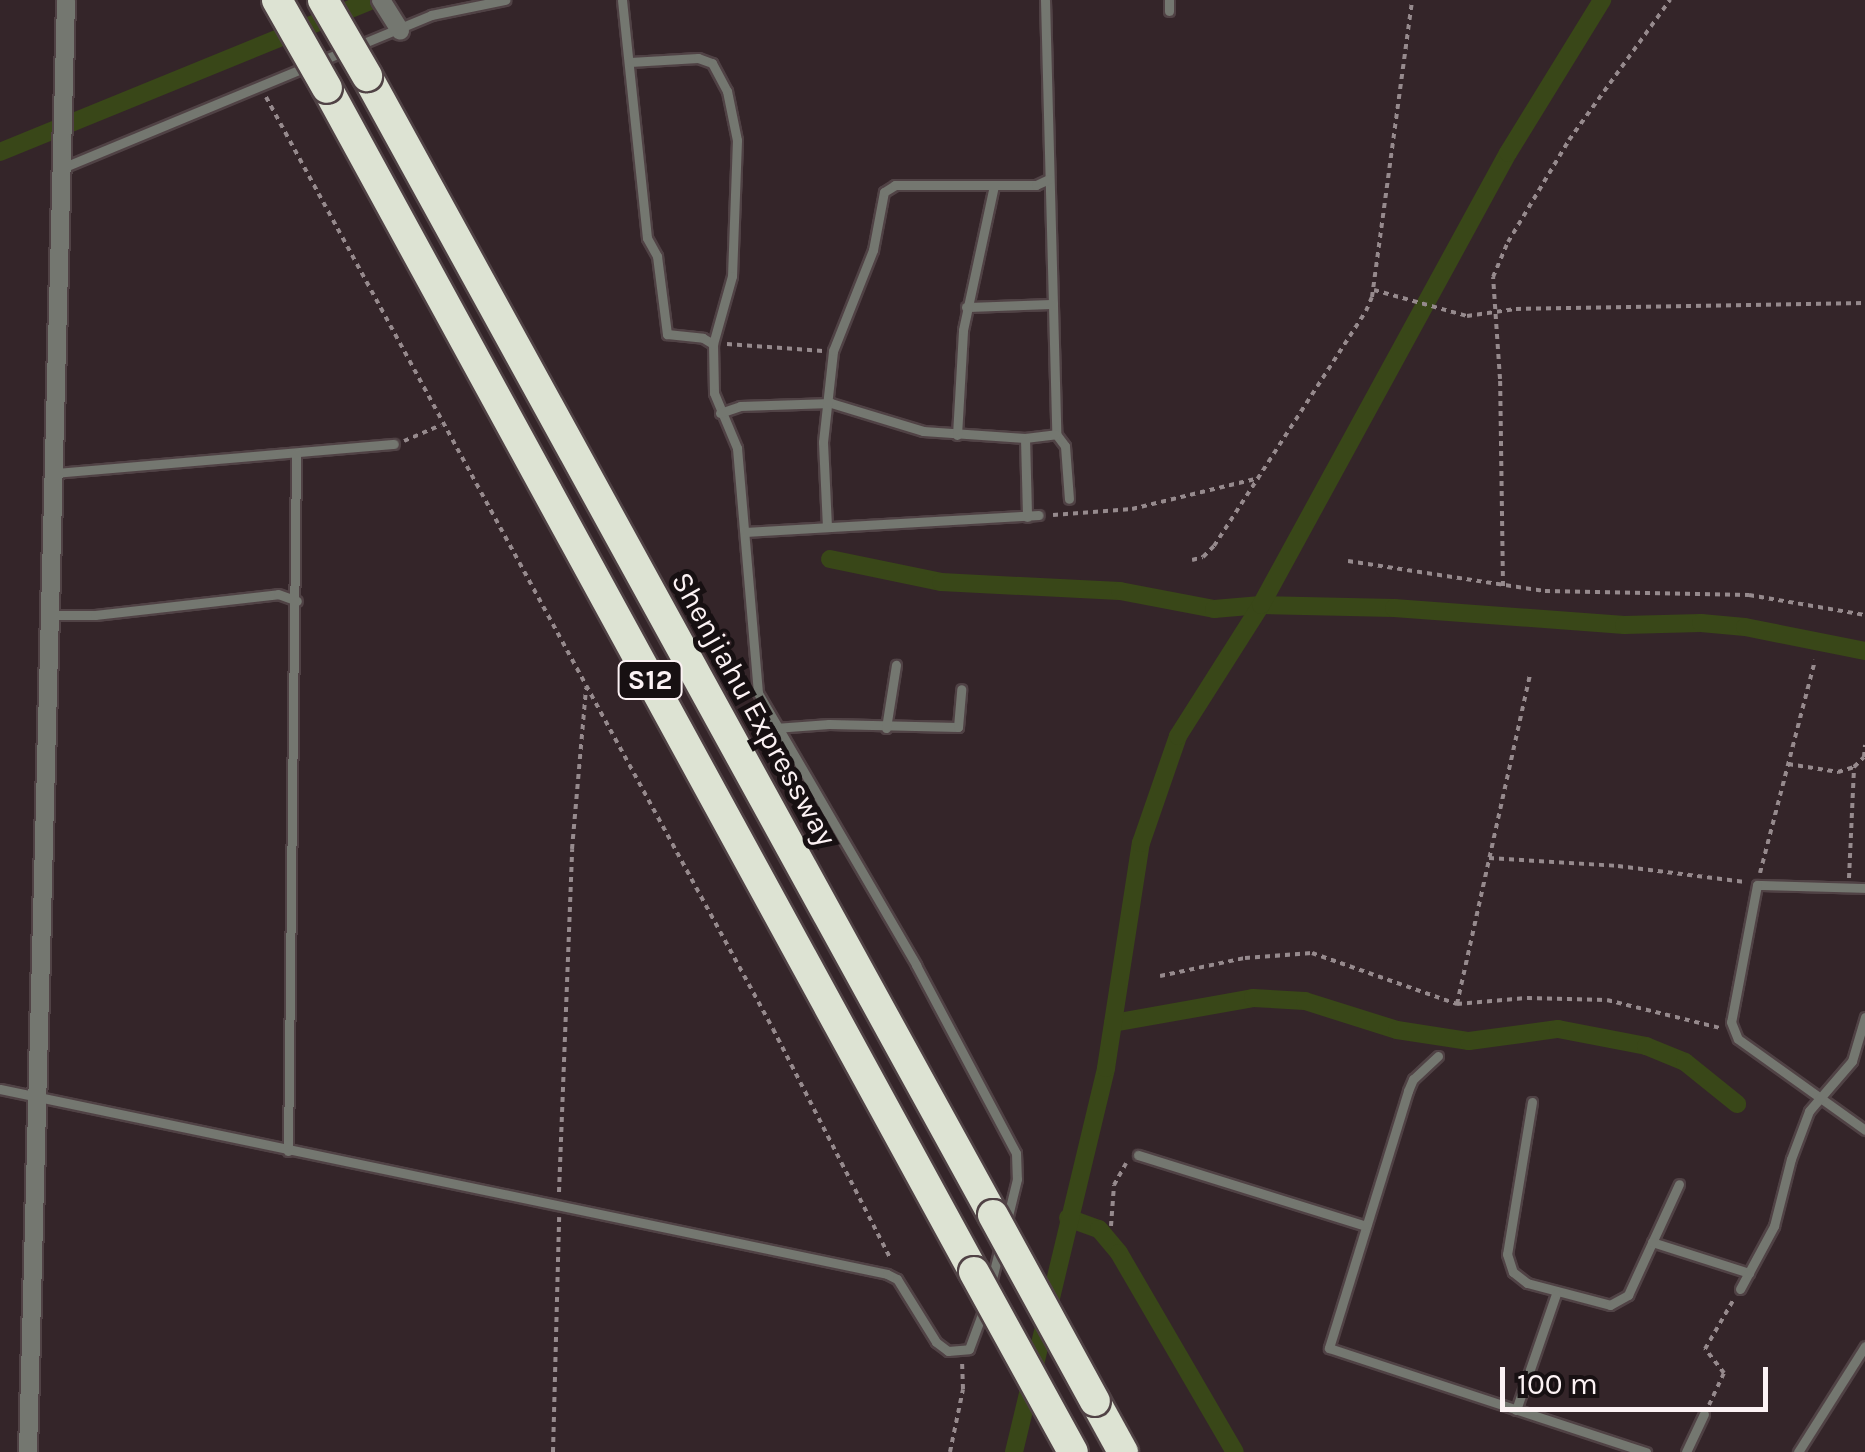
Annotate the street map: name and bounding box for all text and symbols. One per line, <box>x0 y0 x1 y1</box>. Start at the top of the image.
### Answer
street label: Shenjiahu Expressway <box>664 566 844 852</box>
road number: S12 <box>618 657 682 703</box>
scale bar <box>1505 1347 1772 1409</box>
text: 100 m <box>1517 1366 1598 1402</box>

